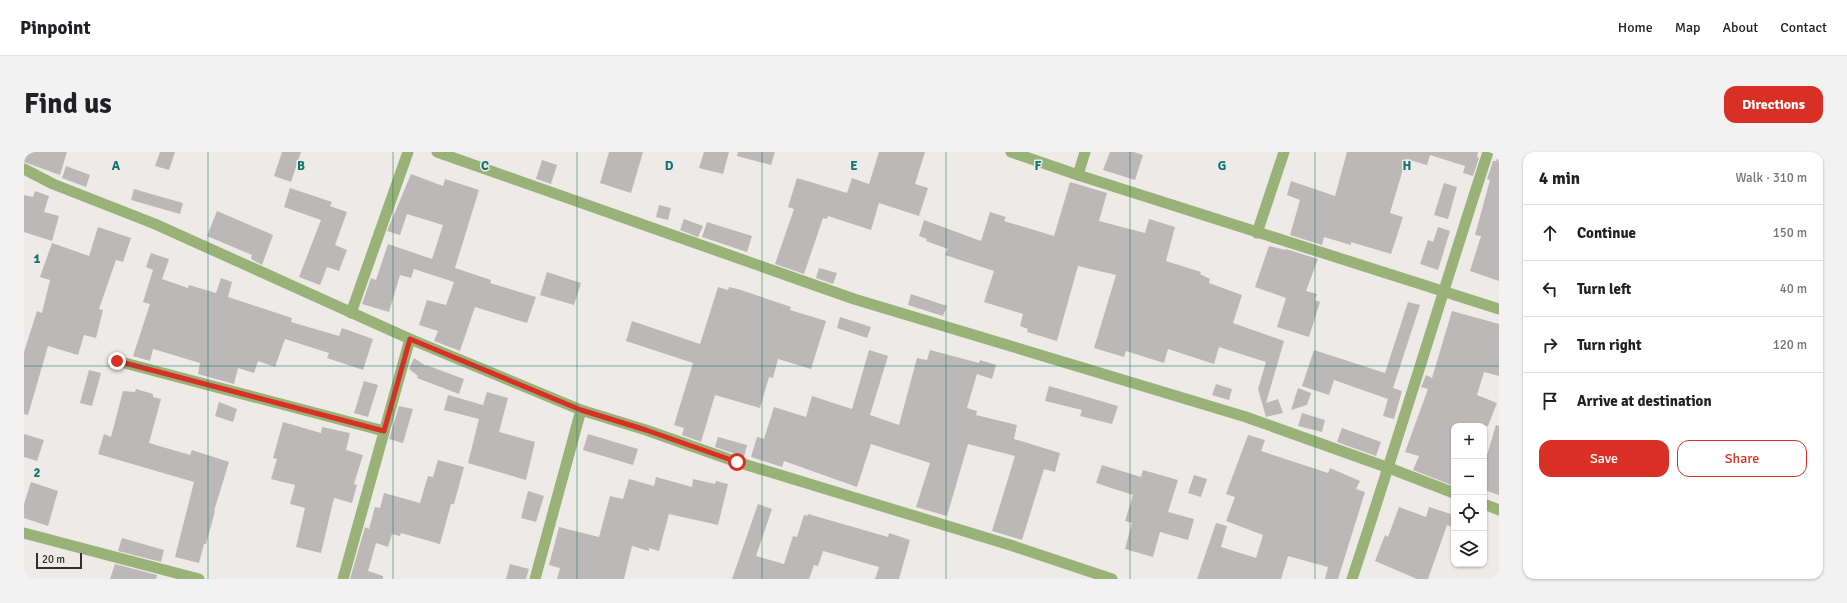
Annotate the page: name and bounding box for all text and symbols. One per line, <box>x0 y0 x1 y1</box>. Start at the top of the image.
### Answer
text: Pinpoint <box>20 16 91 40</box>
text: Home <box>1618 19 1653 36</box>
text: Map <box>1675 19 1700 36</box>
text: About <box>1722 19 1758 36</box>
text: Contact <box>1780 19 1827 36</box>
button: Directions <box>1724 86 1823 123</box>
text: Find us <box>24 87 112 121</box>
text: A <box>112 158 121 174</box>
text: B <box>297 158 305 174</box>
text: C <box>481 158 489 174</box>
text: D <box>665 158 674 174</box>
text: E <box>850 158 858 174</box>
text: F <box>1035 158 1042 174</box>
text: G <box>1218 158 1226 174</box>
text: H <box>1403 158 1411 174</box>
text: 4 min <box>1539 168 1580 189</box>
text: Walk · 310 m <box>1736 170 1807 186</box>
icon: ahead <box>1539 222 1561 244</box>
text: Continue <box>1577 224 1636 242</box>
text: 150 m <box>1773 225 1807 241</box>
text: 1 <box>33 251 41 267</box>
icon: left <box>1539 278 1561 300</box>
text: Turn left <box>1577 280 1631 298</box>
text: 40 m <box>1780 281 1807 297</box>
icon: right <box>1539 334 1561 356</box>
text: Turn right <box>1577 336 1642 354</box>
text: 120 m <box>1773 337 1807 353</box>
route end <box>108 352 126 370</box>
icon: arrive <box>1539 390 1561 412</box>
text: Arrive at destination <box>1577 392 1712 410</box>
map controls <box>1451 423 1487 567</box>
button: + <box>1451 423 1487 459</box>
button: Save <box>1539 440 1669 477</box>
button: Share <box>1677 440 1807 477</box>
route start <box>728 453 746 471</box>
button: − <box>1451 459 1487 495</box>
text: 2 <box>33 465 41 481</box>
button: locate <box>1451 495 1487 531</box>
button: layers <box>1451 531 1487 567</box>
scale bar <box>36 551 82 570</box>
text: 20 m <box>42 553 65 566</box>

